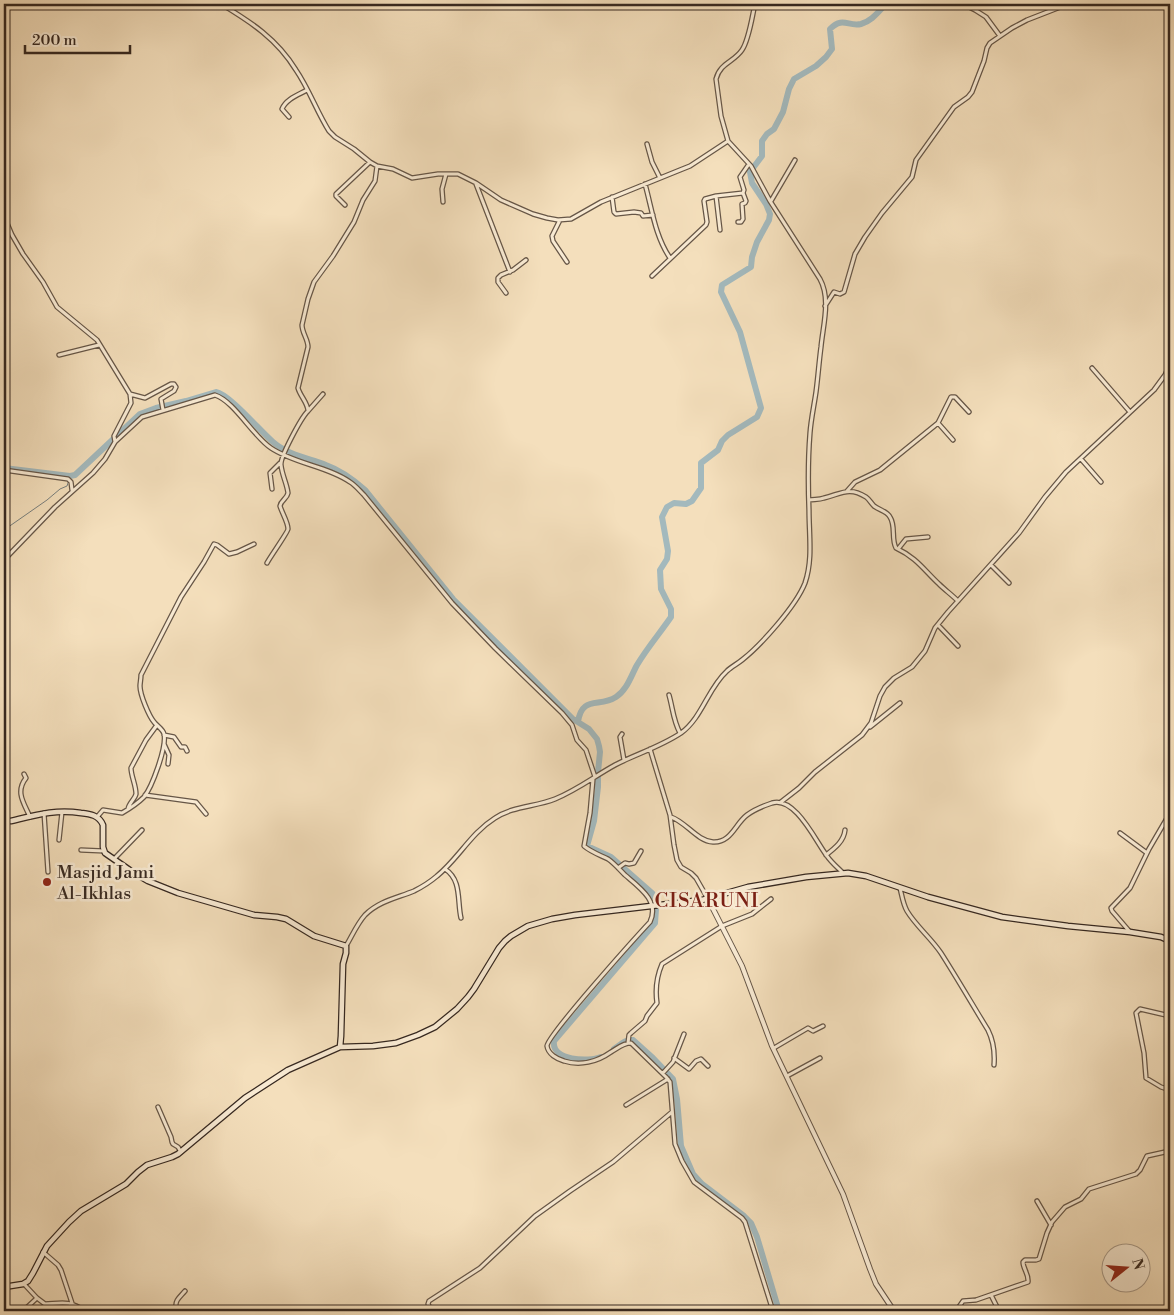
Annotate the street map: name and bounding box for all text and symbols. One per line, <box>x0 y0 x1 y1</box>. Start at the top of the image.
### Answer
scale bar <box>25 22 130 54</box>
text: 200 m <box>32 31 77 50</box>
place label: Masjid Jami Al-Ikhlas <box>56 861 154 905</box>
marker: Masjid Jami Al-Ikhlas <box>41 876 53 888</box>
district label: CISARUNI <box>655 889 759 914</box>
north arrow <box>1102 1242 1152 1292</box>
text: N <box>1127 1257 1148 1272</box>

